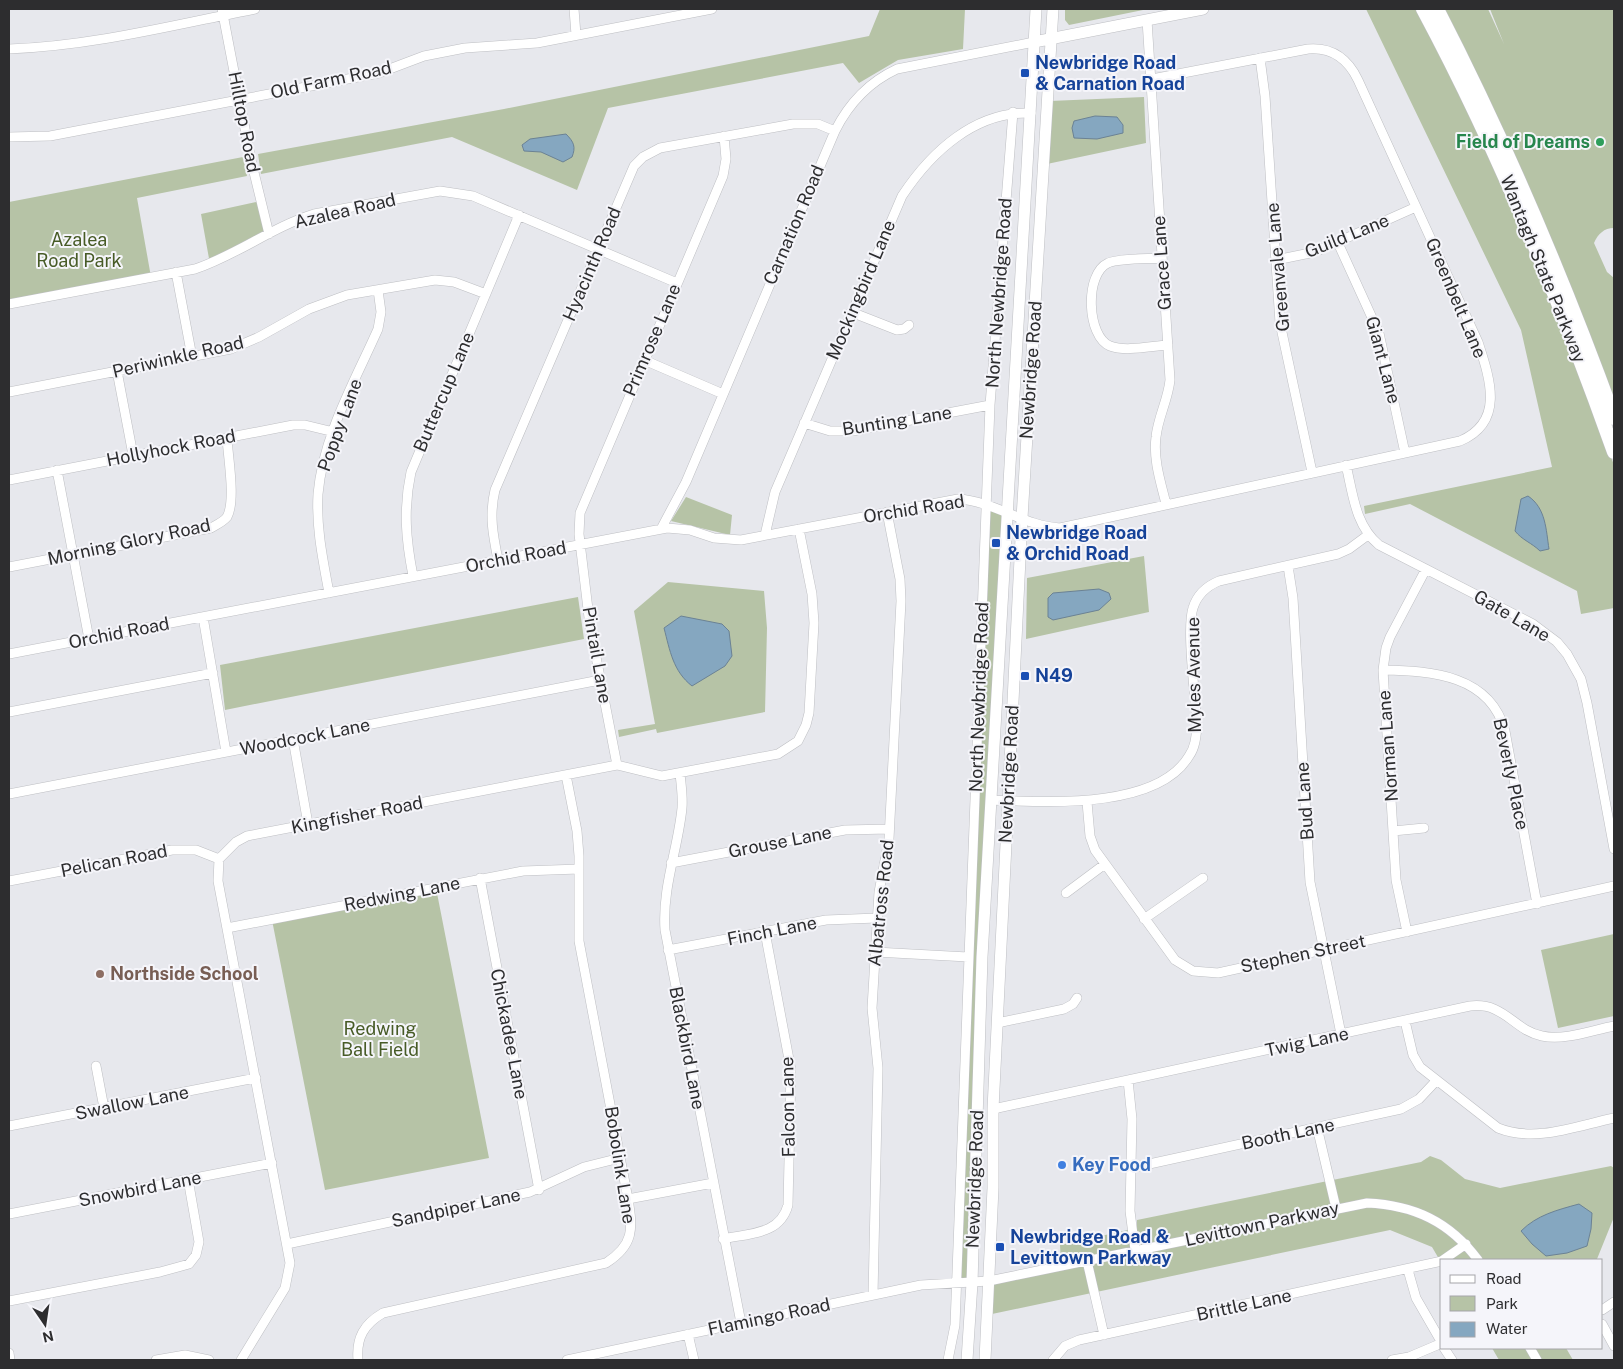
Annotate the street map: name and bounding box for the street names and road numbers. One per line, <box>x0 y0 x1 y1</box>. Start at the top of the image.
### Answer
street label: Old Farm Road <box>268 56 393 103</box>
street label: Hilltop Road <box>224 69 265 174</box>
street label: Carnation Road <box>759 162 828 288</box>
street label: Wantagh State Parkway <box>1496 172 1591 366</box>
street label: Azalea Road <box>292 189 398 232</box>
street label: North Newbridge Road <box>981 197 1016 389</box>
street label: Greenvale Lane <box>1261 202 1294 332</box>
street label: Hyacinth Road <box>558 204 625 324</box>
street label: Guild Lane <box>1302 209 1392 262</box>
street label: Grace Lane <box>1148 215 1175 311</box>
street label: Mockingbird Lane <box>822 217 899 363</box>
street label: Greenbelt Lane <box>1422 235 1491 361</box>
street label: Primrose Lane <box>618 281 685 399</box>
street label: Newbridge Road <box>1015 300 1046 440</box>
street label: Giant Lane <box>1362 314 1405 406</box>
street label: Buttercup Lane <box>409 329 478 455</box>
street label: Periwinkle Road <box>110 331 246 382</box>
street label: Poppy Lane <box>313 375 366 474</box>
street label: Bunting Lane <box>841 401 953 440</box>
street label: Hollyhock Road <box>105 425 237 470</box>
street label: Orchid Road <box>862 490 966 527</box>
street label: Morning Glory Road <box>45 514 212 569</box>
street label: Orchid Road <box>464 536 568 577</box>
street label: Gate Lane <box>1470 585 1554 646</box>
street label: North Newbridge Road <box>965 601 992 793</box>
street label: Pintail Lane <box>579 605 616 705</box>
street label: Orchid Road <box>67 612 171 653</box>
street label: Myles Avenue <box>1182 617 1205 733</box>
street label: Norman Lane <box>1373 690 1402 802</box>
street label: Newbridge Road <box>994 704 1023 844</box>
street label: Woodcock Lane <box>238 714 372 759</box>
street label: Beverly Place <box>1489 716 1534 832</box>
street label: Bud Lane <box>1291 761 1318 841</box>
street label: Kingfisher Road <box>289 791 425 838</box>
street label: Grouse Lane <box>726 821 833 862</box>
street label: Albatross Road <box>863 838 898 967</box>
street label: Pelican Road <box>59 840 169 881</box>
street label: Redwing Lane <box>342 872 462 915</box>
street label: Finch Lane <box>725 912 818 949</box>
street label: Stephen Street <box>1238 930 1367 977</box>
street label: Chickadee Lane <box>487 967 532 1101</box>
street label: Blackbird Lane <box>665 984 710 1111</box>
street label: Twig Lane <box>1263 1022 1350 1061</box>
street label: Falcon Lane <box>776 1056 799 1158</box>
street label: Swallow Lane <box>73 1081 190 1124</box>
street label: Bobolink Lane <box>601 1105 640 1225</box>
street label: Newbridge Road <box>962 1109 987 1249</box>
street label: Booth Lane <box>1240 1113 1336 1154</box>
street label: Snowbird Lane <box>77 1166 203 1211</box>
street label: Sandpiper Lane <box>389 1184 522 1231</box>
street label: Levittown Parkway <box>1183 1197 1341 1250</box>
street label: Brittle Lane <box>1194 1284 1293 1325</box>
street label: Flamingo Road <box>706 1293 832 1340</box>

